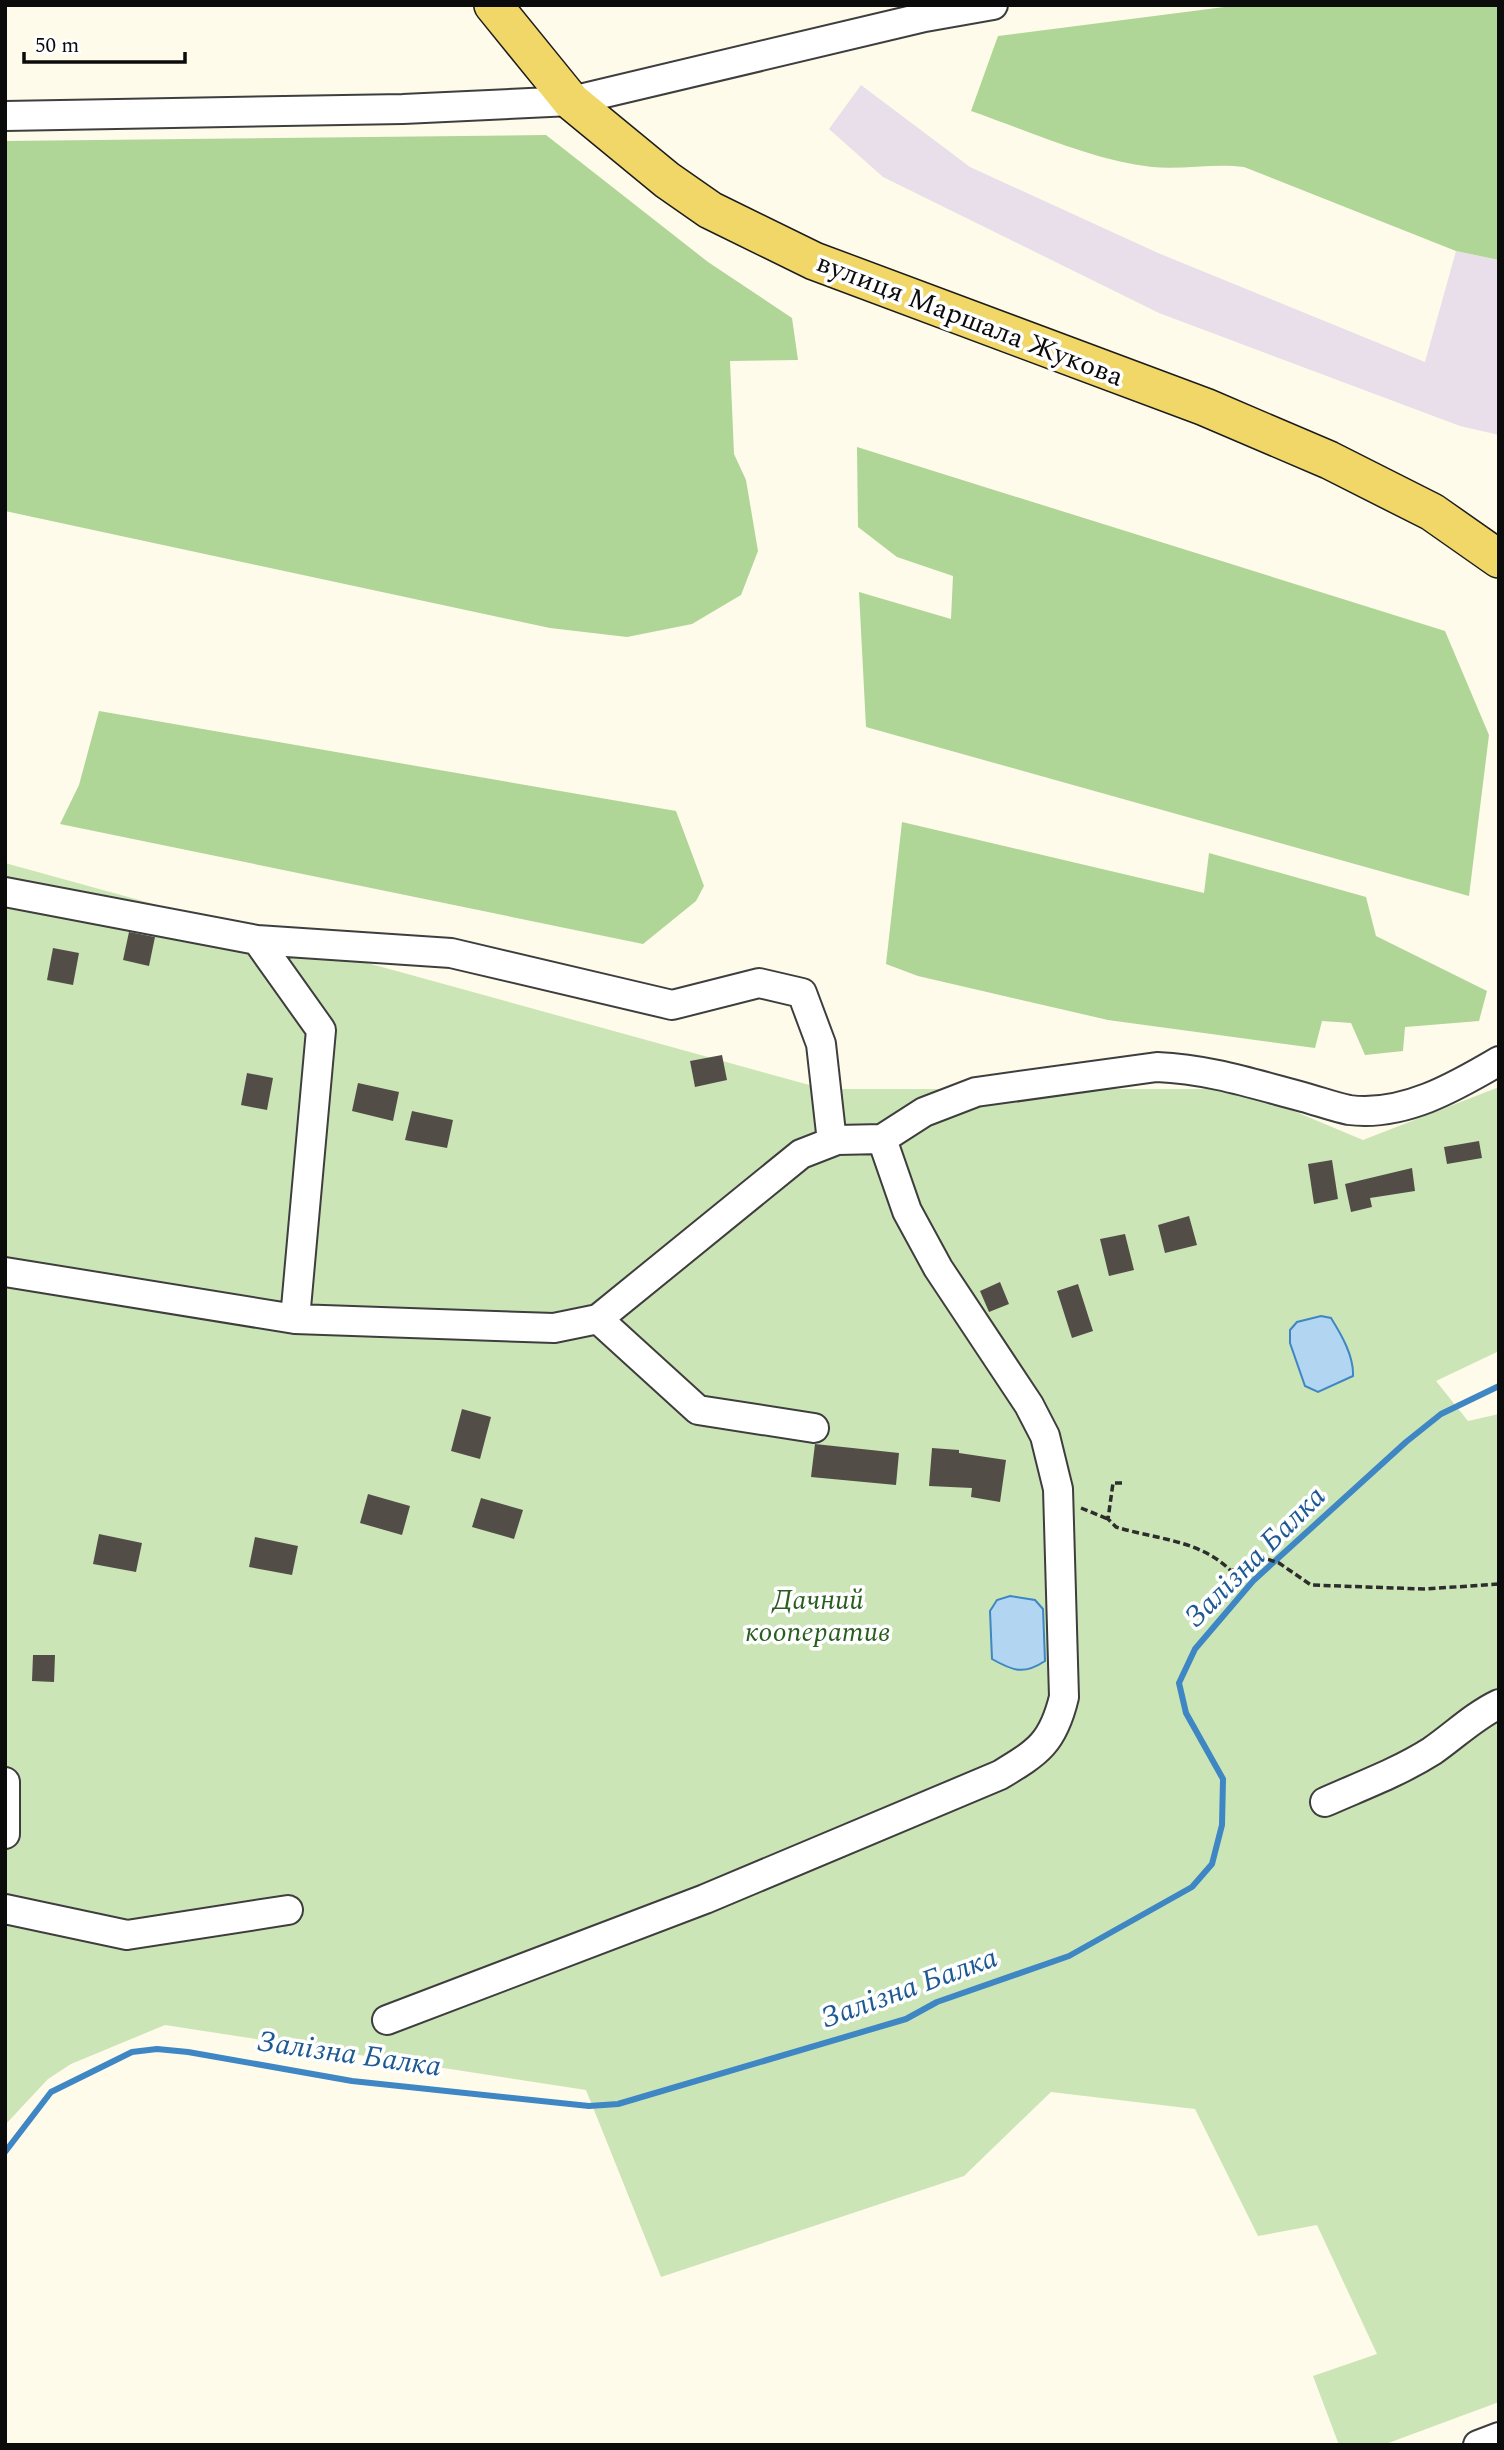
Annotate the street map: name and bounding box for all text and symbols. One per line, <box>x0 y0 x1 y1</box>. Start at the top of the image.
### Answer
scale bar <box>24 21 186 65</box>
text: 50 m <box>35 30 79 62</box>
street label: вулиця Маршала Жукова <box>810 242 1130 399</box>
water label: Залізна Балка <box>1173 1475 1337 1639</box>
park label: Дачний кооператив <box>745 1579 891 1654</box>
water label: Залізна Балка <box>814 1935 1004 2041</box>
water label: Залізна Балка <box>254 2018 444 2090</box>

